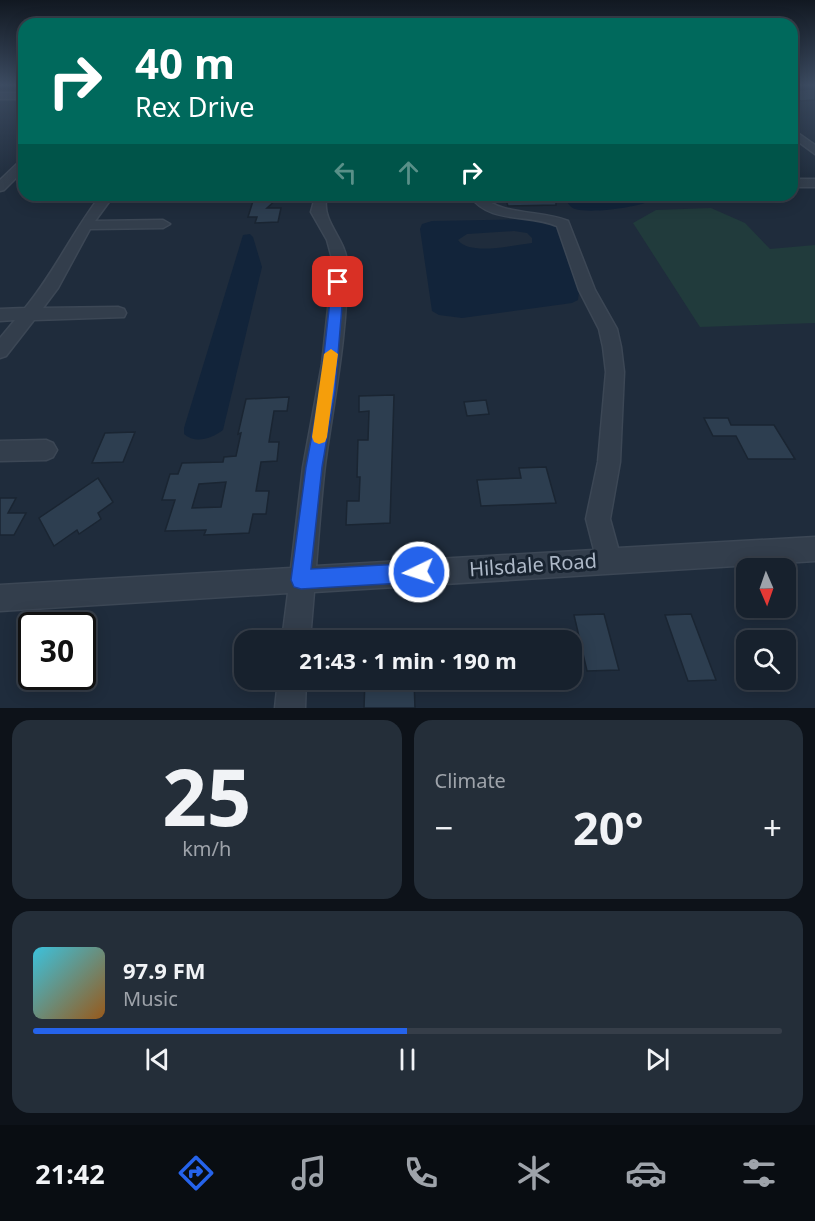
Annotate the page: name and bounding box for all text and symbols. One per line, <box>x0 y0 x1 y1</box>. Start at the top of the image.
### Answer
text: 40 m <box>135 34 235 91</box>
icon: right <box>36 42 114 120</box>
text: Rex Drive <box>135 88 255 125</box>
icon: left <box>329 156 362 189</box>
icon: ahead <box>392 156 425 189</box>
icon: right <box>455 156 488 189</box>
pin <box>312 256 363 307</box>
icon: arrive <box>321 265 354 298</box>
position arrow <box>387 540 451 604</box>
street label: Hilsdale Road <box>468 547 598 582</box>
north arrow <box>736 558 796 618</box>
map controls <box>736 558 796 690</box>
speed limit sign: 30 <box>18 612 96 690</box>
button: search <box>736 630 796 690</box>
text: 21:43 · 1 min · 190 m <box>299 645 517 675</box>
text: 25 <box>162 743 251 849</box>
text: Climate <box>435 767 506 794</box>
text: 20° <box>573 797 644 858</box>
text: − <box>435 805 453 850</box>
text: + <box>763 805 782 850</box>
text: km/h <box>182 835 231 862</box>
text: 97.9 FM <box>123 955 205 985</box>
text: Music <box>123 985 178 1012</box>
icon: previous <box>141 1043 174 1076</box>
icon: pause <box>391 1043 424 1076</box>
icon: next <box>641 1043 674 1076</box>
icon: directions <box>175 1152 217 1194</box>
icon: music <box>288 1152 330 1194</box>
icon: phone <box>400 1152 442 1194</box>
icon: climate <box>513 1152 555 1194</box>
icon: car <box>625 1152 667 1194</box>
icon: filters <box>738 1152 780 1194</box>
text: 21:42 <box>35 1155 105 1192</box>

